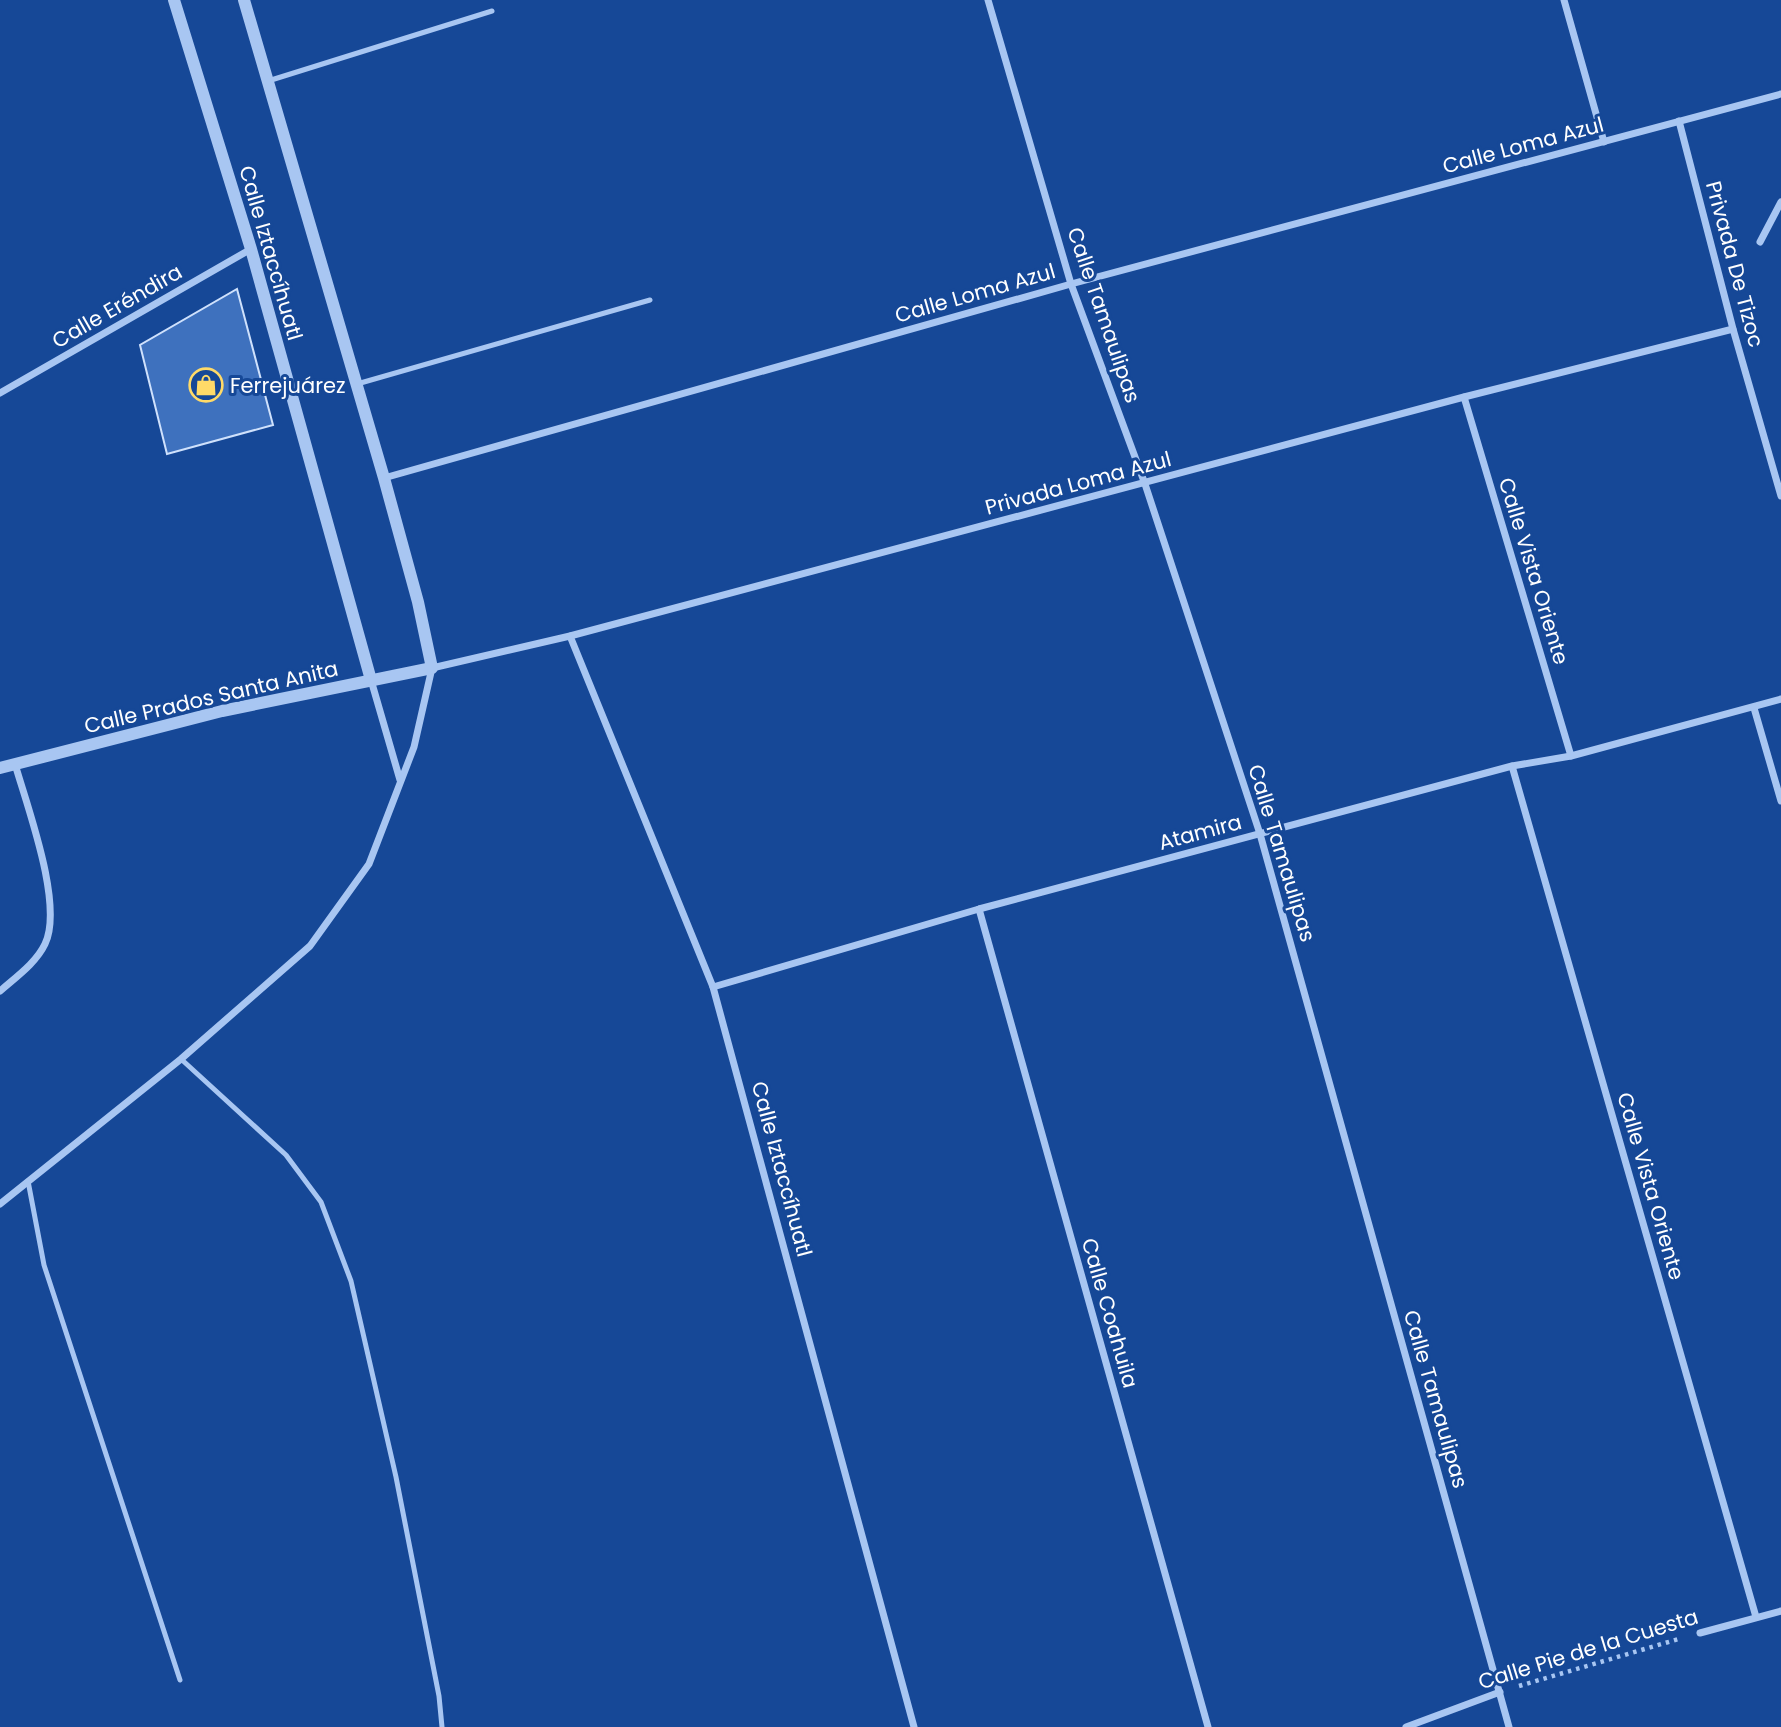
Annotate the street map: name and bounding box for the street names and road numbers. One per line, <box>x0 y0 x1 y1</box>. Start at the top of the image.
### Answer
street label: Calle Loma Azul <box>1439 110 1607 180</box>
street label: Calle Iztaccíhuatl <box>232 162 310 344</box>
street label: Privada De Tizoc <box>1699 178 1771 350</box>
street label: Calle Tamaulipas <box>1060 223 1148 407</box>
street label: Calle Loma Azul <box>891 256 1059 330</box>
street label: Calle Eréndira <box>47 257 187 355</box>
street label: Privada Loma Azul <box>982 444 1174 522</box>
street label: Calle Vista Oriente <box>1492 474 1576 668</box>
street label: Calle Prados Santa Anita <box>81 654 341 740</box>
street label: Calle Tamaulipas <box>1241 761 1323 945</box>
street label: Atamira <box>1155 807 1245 857</box>
street label: Calle Iztaccíhuatl <box>745 1078 819 1260</box>
street label: Calle Vista Oriente <box>1610 1089 1692 1283</box>
street label: Calle Coahuila <box>1075 1235 1145 1391</box>
street label: Calle Tamaulipas <box>1397 1307 1475 1491</box>
street label: Calle Pie de la Cuesta <box>1474 1602 1702 1696</box>

